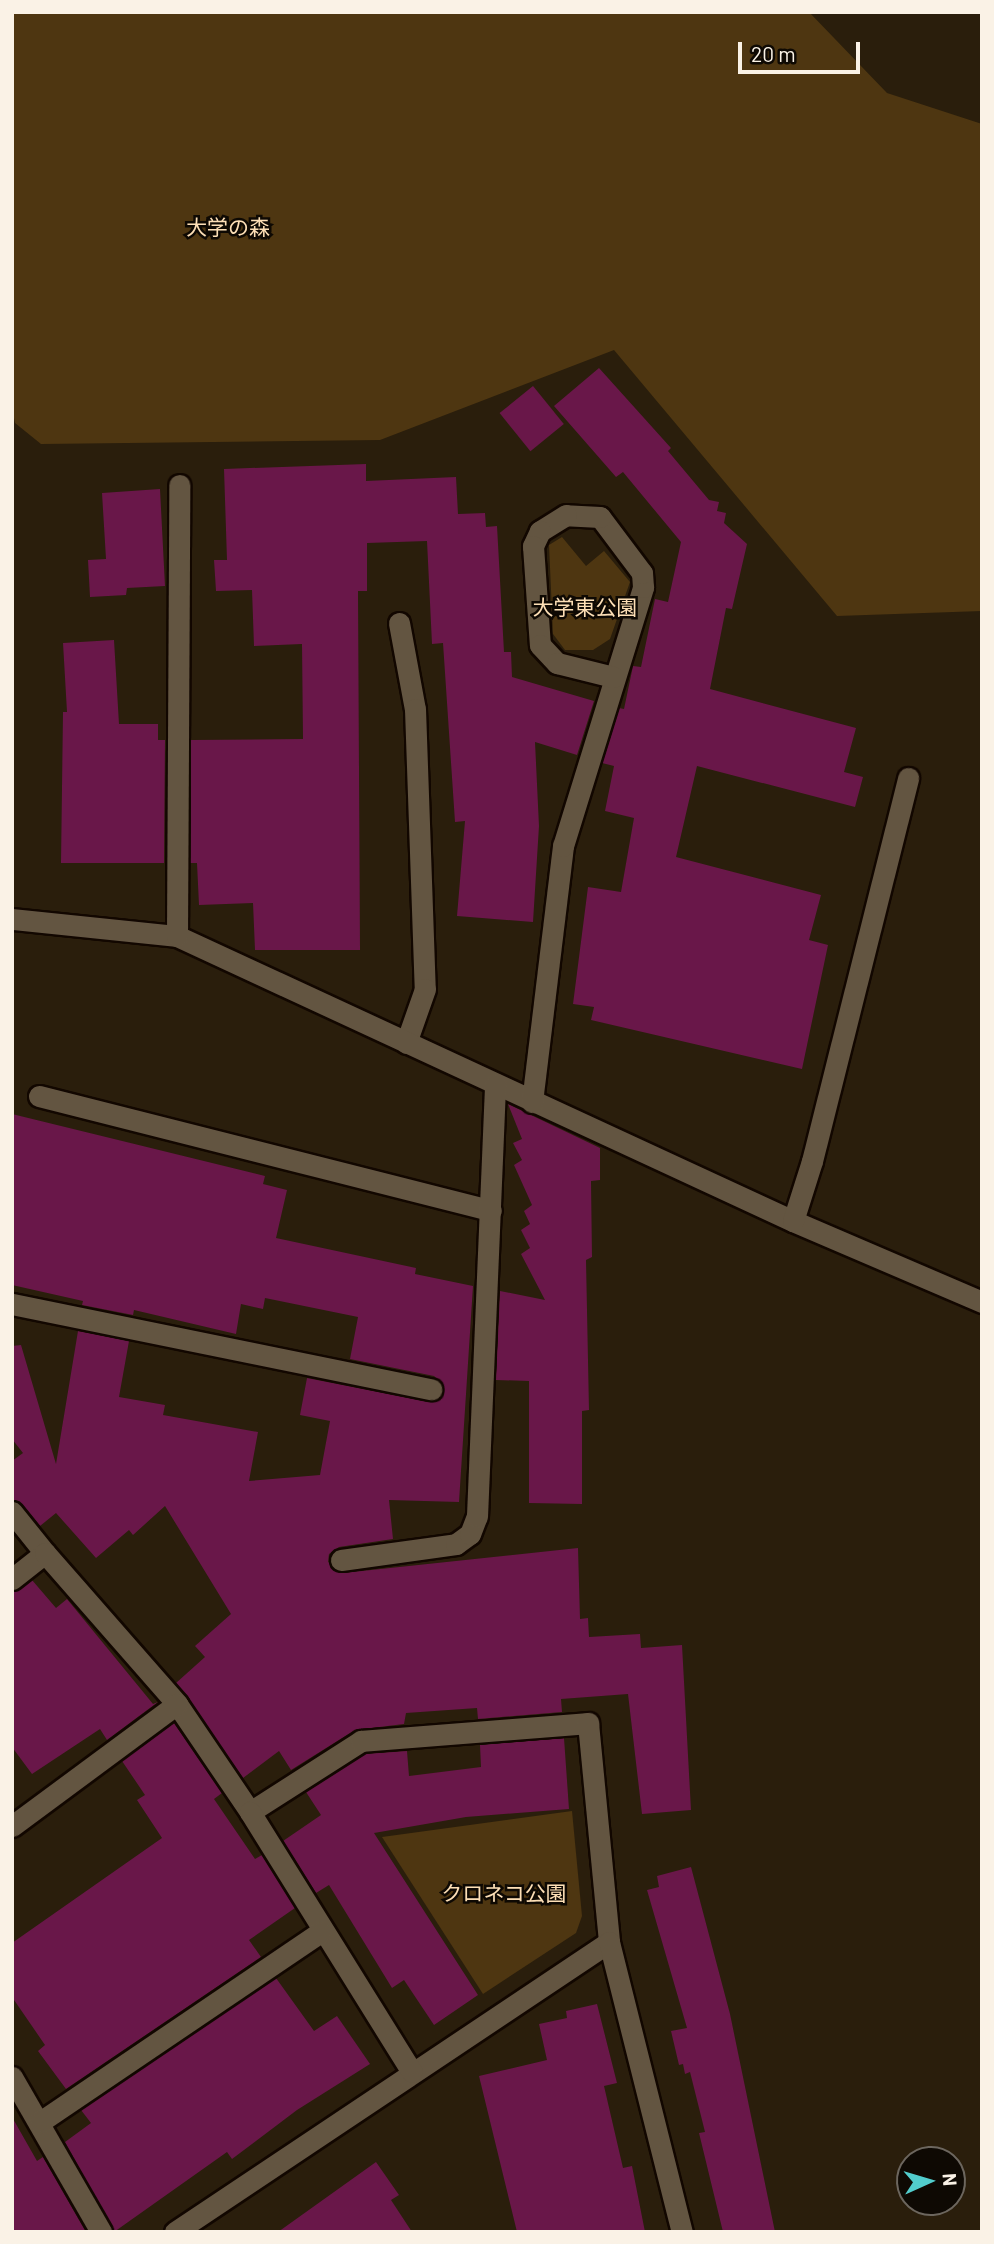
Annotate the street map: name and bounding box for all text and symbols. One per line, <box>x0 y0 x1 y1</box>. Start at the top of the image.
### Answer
scale bar <box>742 28 864 72</box>
text: 20 m <box>751 41 796 66</box>
park label: 大学の森 <box>186 214 270 240</box>
park label: 大学東公園 <box>533 594 637 620</box>
park label: クロネコ公園 <box>441 1880 567 1906</box>
north arrow <box>896 2146 966 2216</box>
text: N <box>939 2173 962 2187</box>

